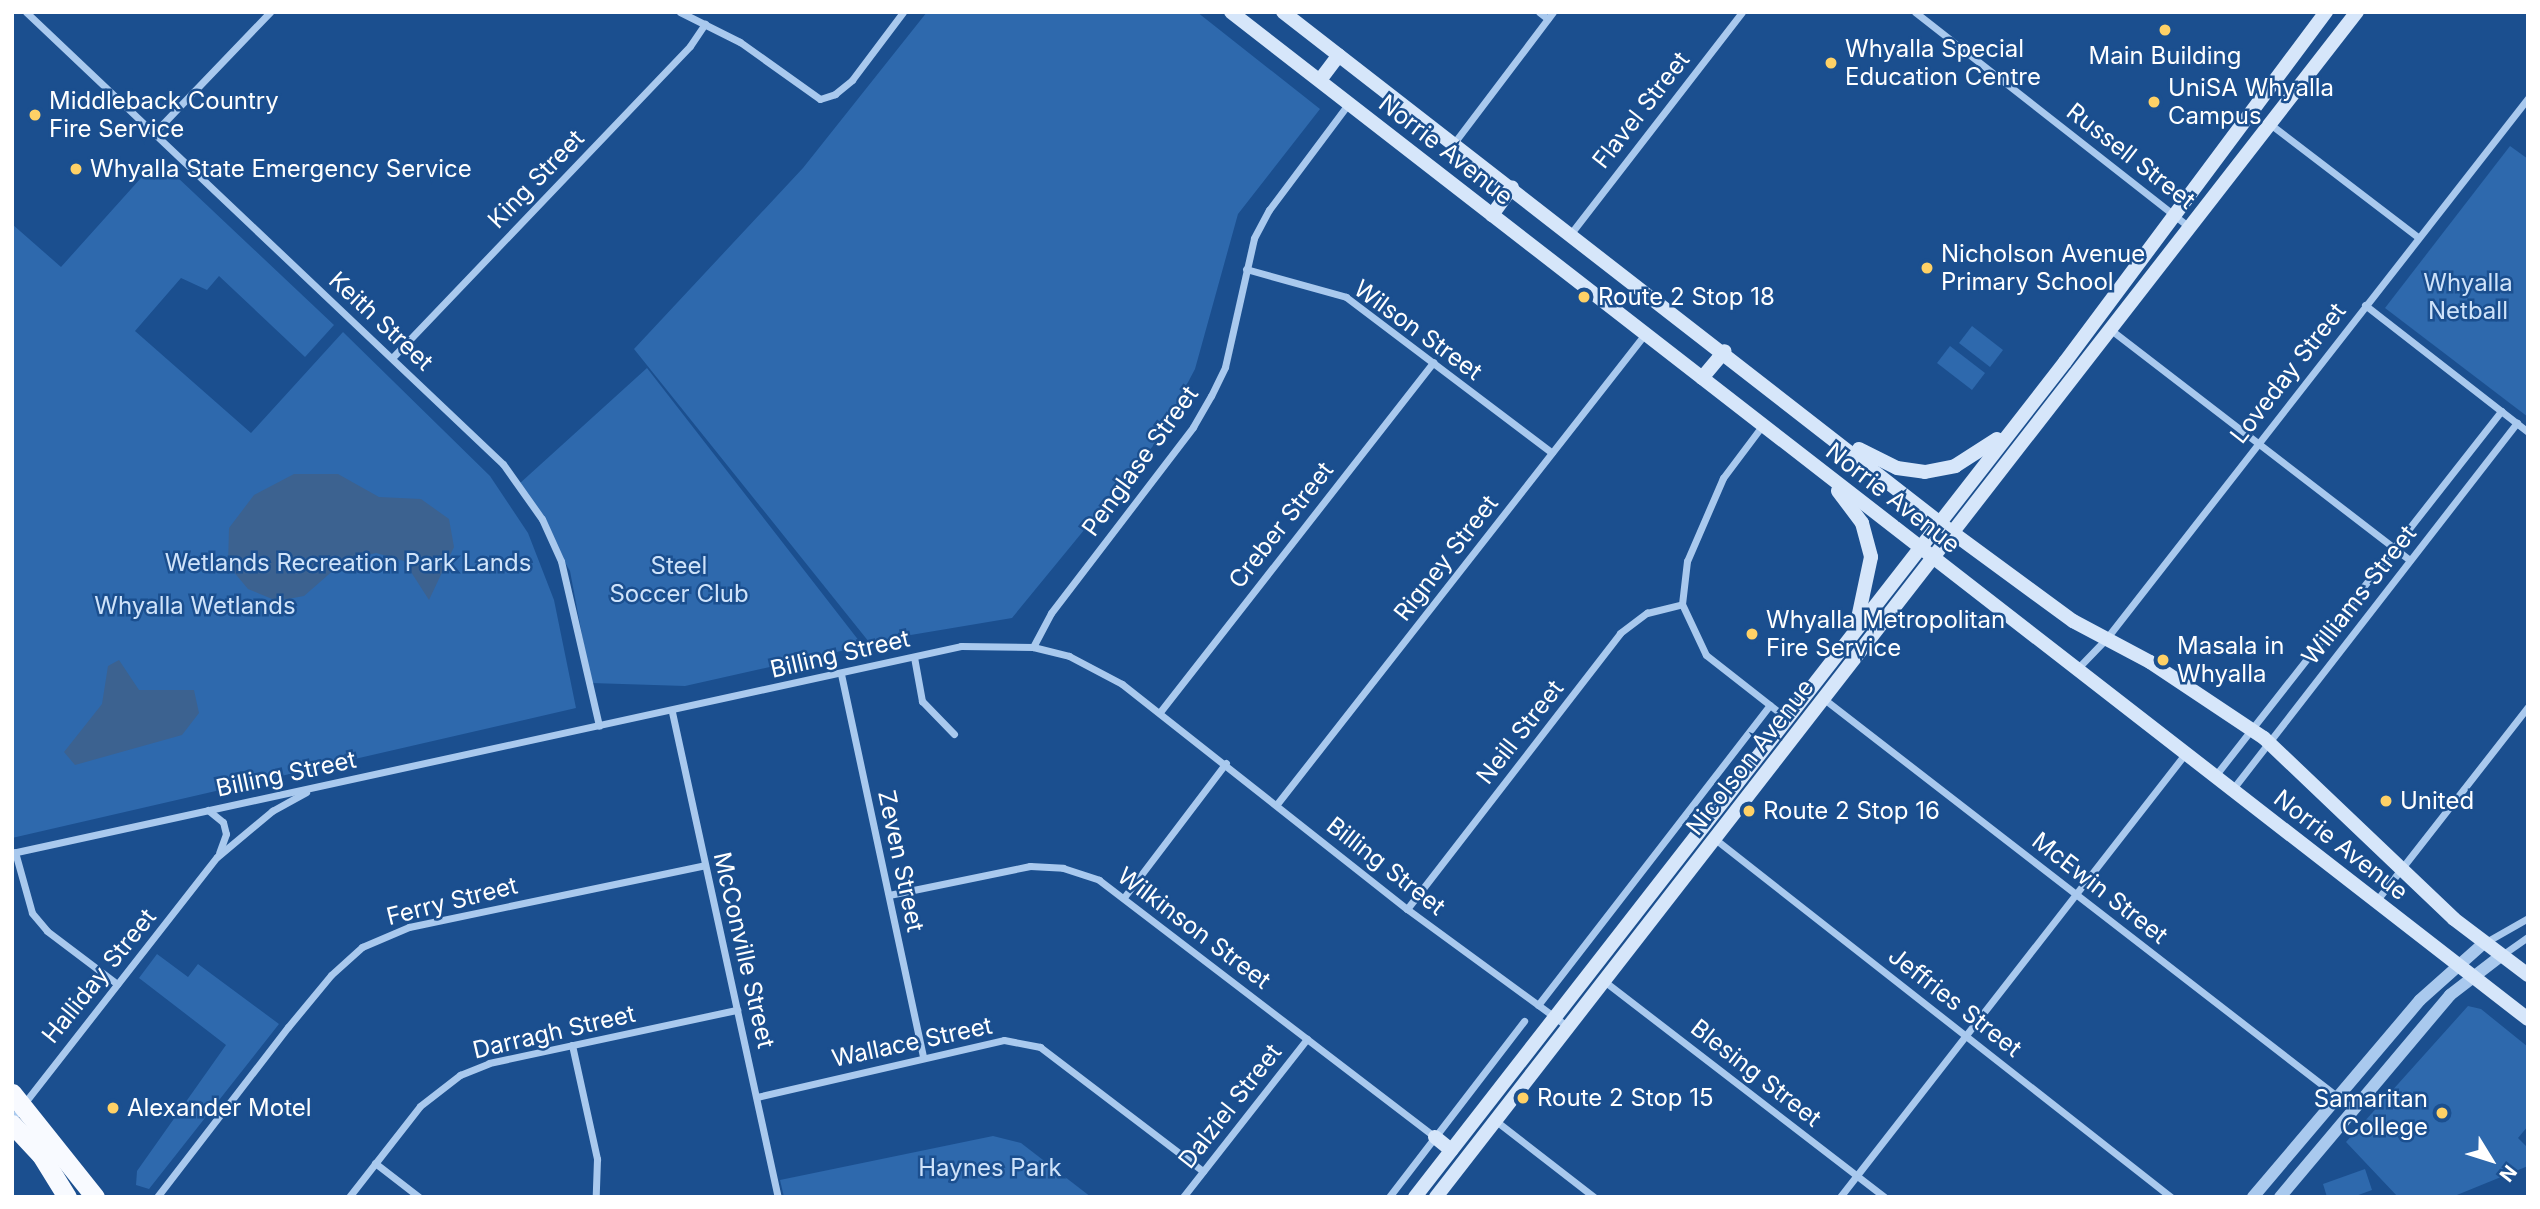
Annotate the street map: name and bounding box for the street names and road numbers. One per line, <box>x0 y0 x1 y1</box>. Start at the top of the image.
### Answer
street label: Flavel Street <box>1586 46 1696 174</box>
street label: Norrie Avenue <box>1373 89 1519 211</box>
street label: Russell Street <box>2061 97 2201 215</box>
street label: King Street <box>482 124 590 234</box>
street label: Keith Street <box>323 266 439 376</box>
street label: Wilson Street <box>1348 274 1488 386</box>
street label: Loveday Street <box>2224 297 2352 449</box>
street label: Penglase Street <box>1076 380 1204 542</box>
street label: Norrie Avenue <box>1820 437 1966 559</box>
street label: Creber Street <box>1223 456 1339 594</box>
street label: Rigney Street <box>1388 489 1504 627</box>
street label: Williams Street <box>2296 520 2422 670</box>
street label: Billing Street <box>767 624 913 684</box>
street label: Nicolson Avenue <box>1680 673 1820 841</box>
street label: Neill Street <box>1470 674 1570 790</box>
street label: Billing Street <box>213 745 359 803</box>
street label: Norrie Avenue <box>2268 784 2414 906</box>
street label: Zeven Street <box>872 787 930 935</box>
street label: Billing Street <box>1321 811 1451 921</box>
street label: McEwin Street <box>2027 826 2173 950</box>
street label: McConville Street <box>707 849 781 1051</box>
street label: Wilkinson Street <box>1112 861 1276 995</box>
street label: Ferry Street <box>384 871 520 931</box>
street label: Halliday Street <box>36 903 162 1049</box>
street label: Jeffries Street <box>1883 941 2027 1063</box>
street label: Darragh Street <box>470 999 638 1065</box>
street label: Wallace Street <box>829 1011 995 1073</box>
street label: Blesing Street <box>1685 1013 1827 1133</box>
street label: Dalziel Street <box>1172 1038 1288 1174</box>

